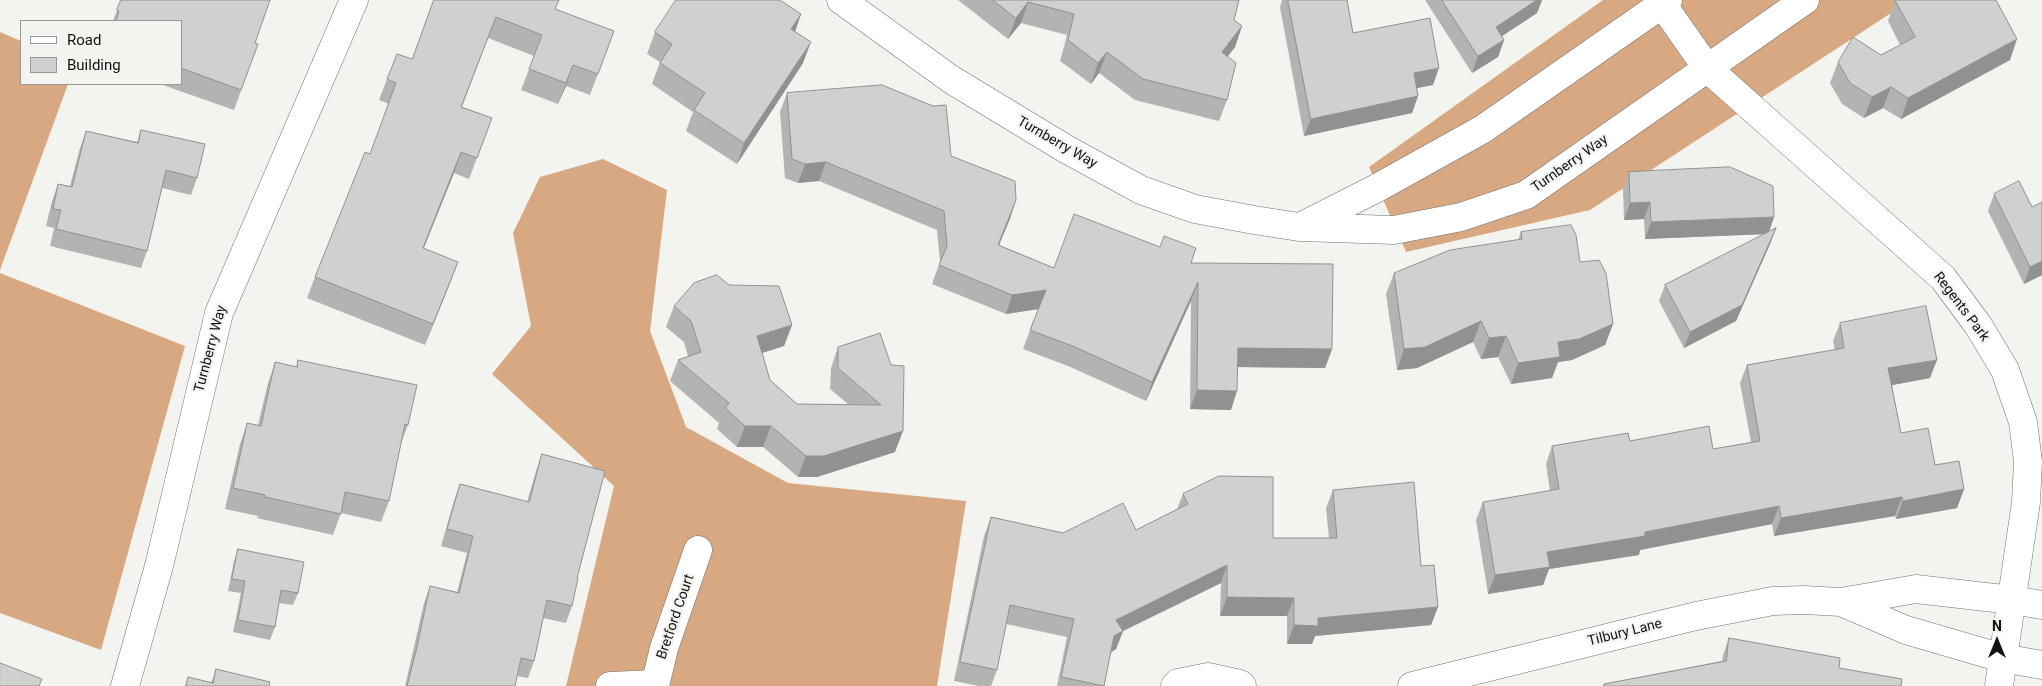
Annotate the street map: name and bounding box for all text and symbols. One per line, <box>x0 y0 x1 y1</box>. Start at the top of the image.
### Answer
legend <box>20 20 182 85</box>
text: Road <box>67 31 101 49</box>
text: Building <box>67 56 121 74</box>
street label: Turnberry Way <box>1014 113 1100 173</box>
street label: Turnberry Way <box>1529 132 1611 196</box>
street label: Regents Park <box>1929 269 1993 345</box>
street label: Turnberry Way <box>191 304 231 394</box>
street label: Bretford Court <box>654 572 698 662</box>
street label: Tilbury Lane <box>1586 616 1664 650</box>
north arrow <box>1972 616 2022 666</box>
text: N <box>1992 618 2002 634</box>

